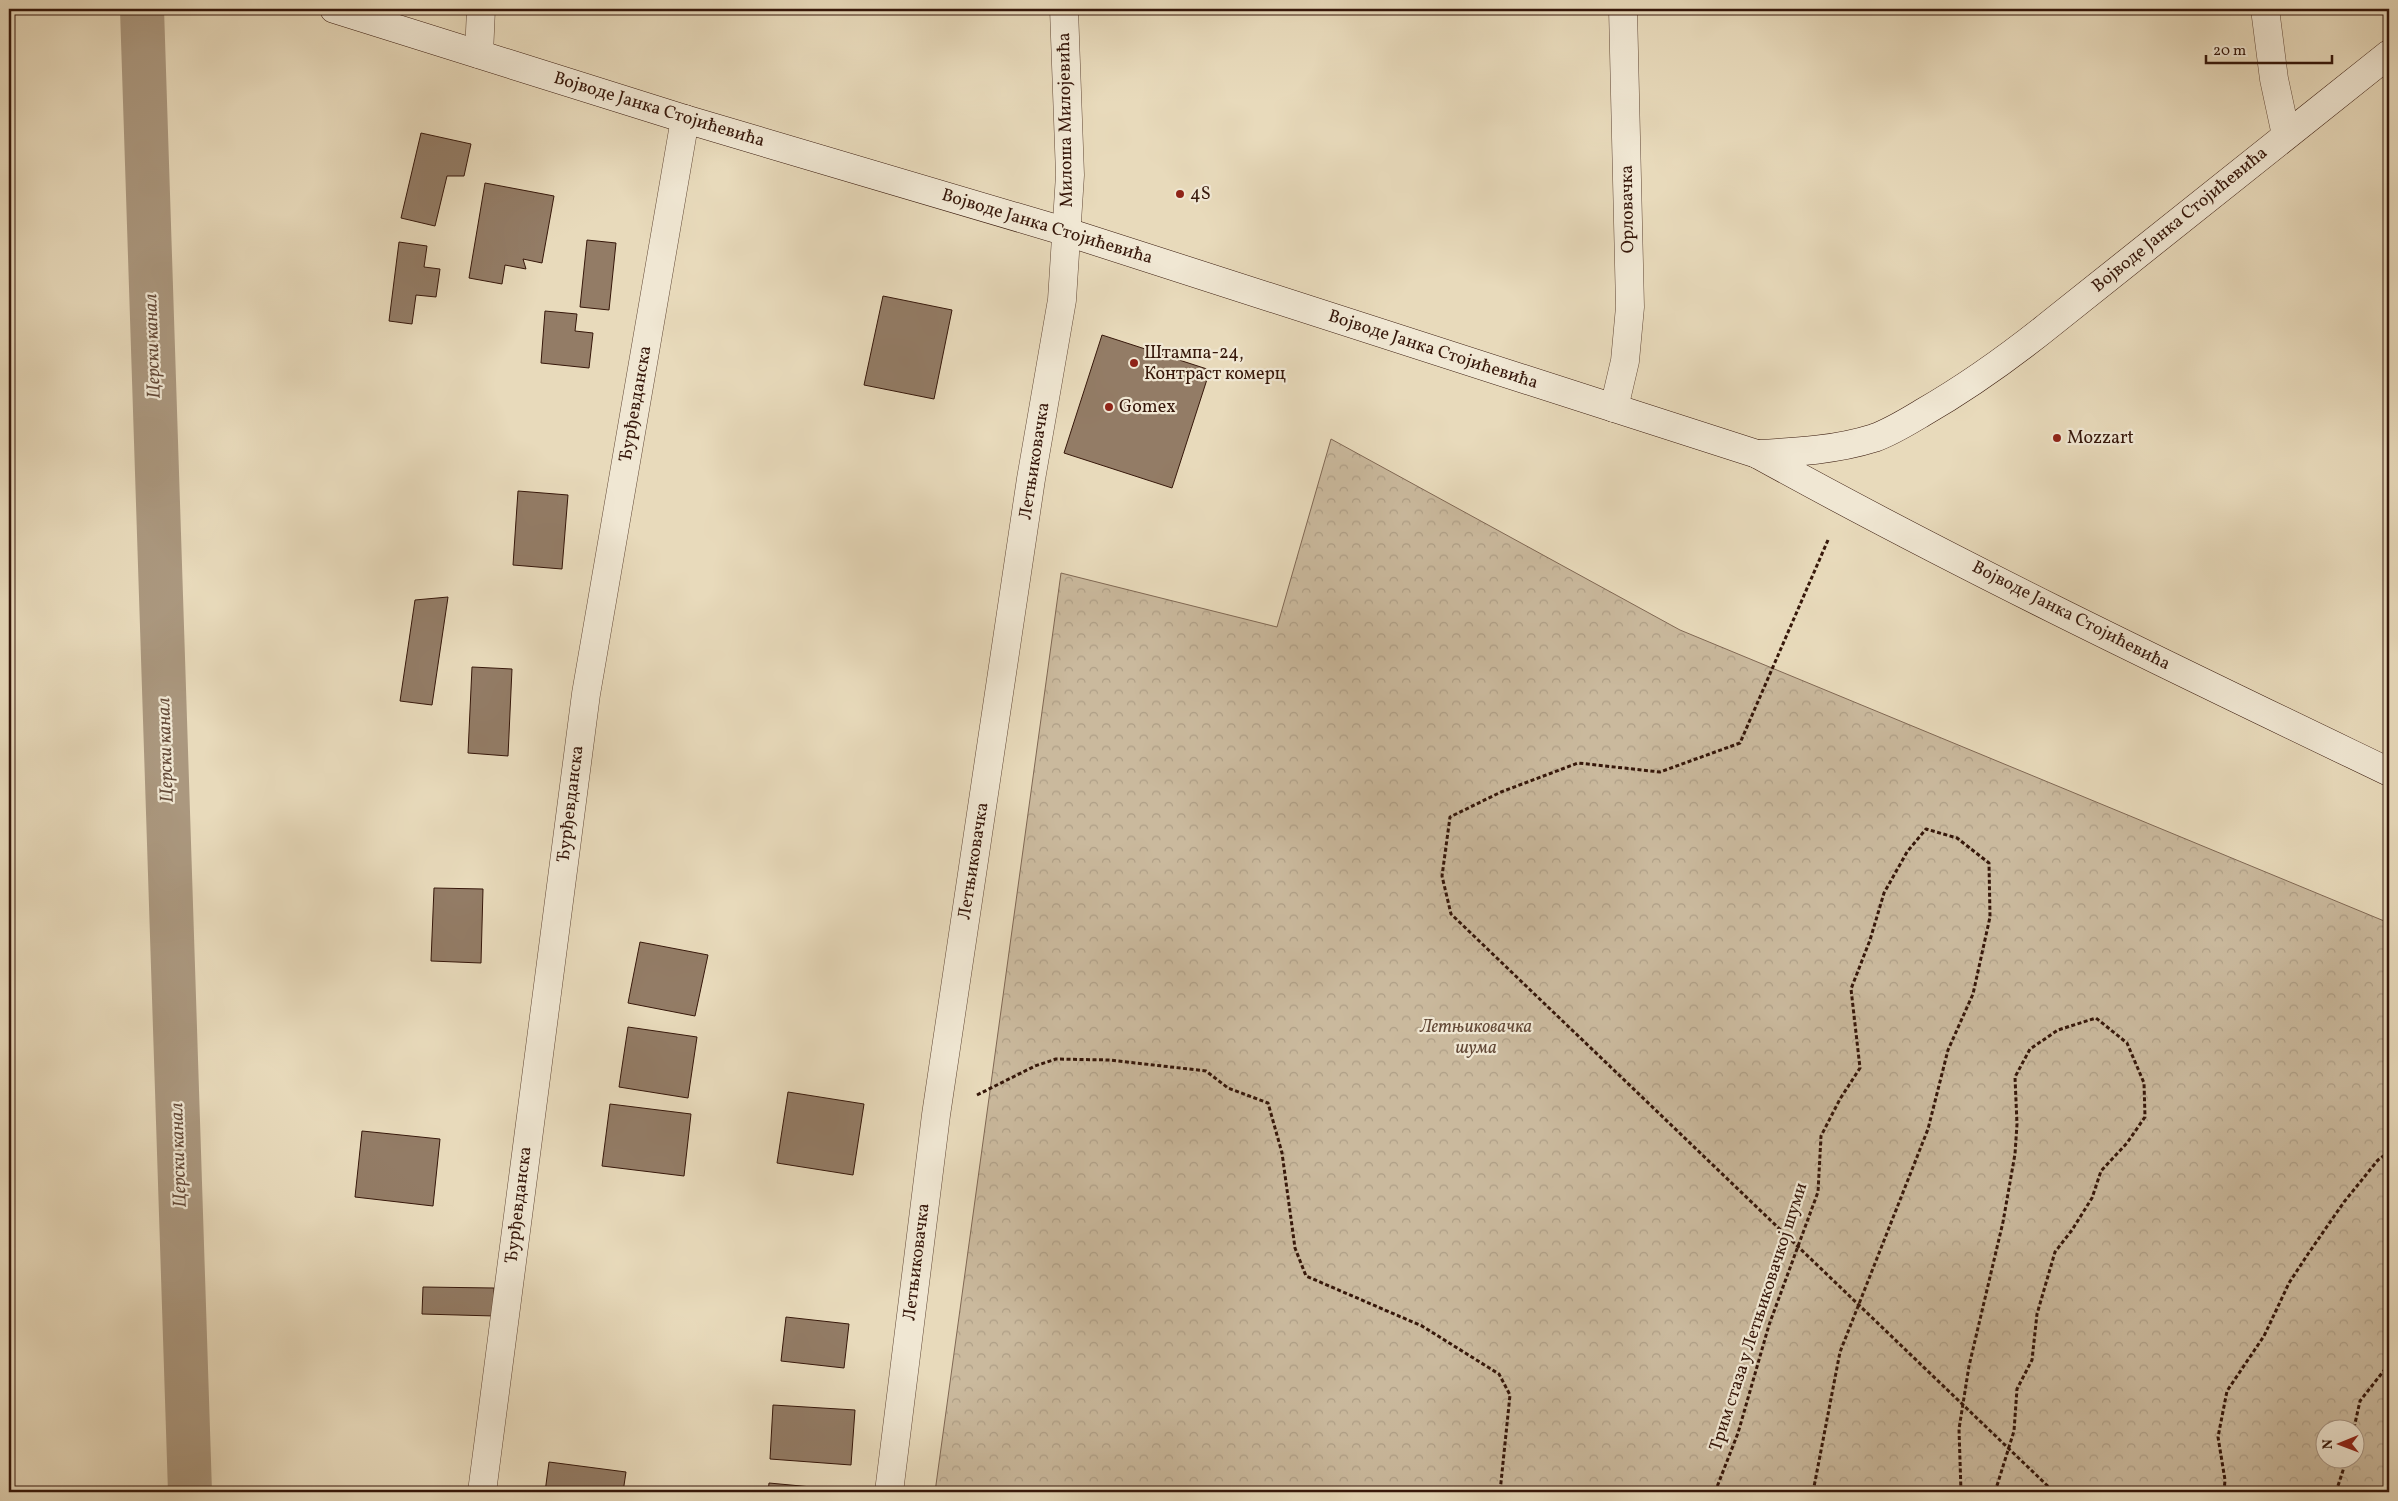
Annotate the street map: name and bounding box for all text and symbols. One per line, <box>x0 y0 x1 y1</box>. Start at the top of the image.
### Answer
street label: Милоша Милојевића <box>1052 32 1080 208</box>
scale bar <box>2206 32 2332 64</box>
text: 20 m <box>2213 41 2246 62</box>
street label: Војводе Јанка Стојићевића <box>550 66 768 154</box>
street label: Војводе Јанка Стојићевића <box>2087 141 2273 299</box>
street label: Орловачка <box>1615 165 1641 253</box>
place label: 4S <box>1190 182 1211 207</box>
street label: Војводе Јанка Стојићевића <box>938 183 1156 271</box>
marker: 4S <box>1174 188 1186 200</box>
water label: Церски канал <box>138 293 168 399</box>
street label: Војводе Јанка Стојићевића <box>1325 304 1541 396</box>
place label: Штампа-24, Контраст комерц <box>1144 341 1286 387</box>
street label: Ђурђевданска <box>613 344 659 464</box>
marker: Штампа-24, Контраст комерц <box>1128 357 1140 369</box>
place label: Gomex <box>1119 395 1176 420</box>
street label: Летњиковачка <box>1013 400 1057 521</box>
marker: Gomex <box>1103 401 1115 413</box>
place label: Mozzart <box>2067 426 2134 451</box>
marker: Mozzart <box>2051 432 2063 444</box>
street label: Војводе Јанка Стојићевића <box>1967 555 2175 677</box>
water label: Церски канал <box>151 697 181 803</box>
street label: Ђурђевданска <box>551 744 591 864</box>
street label: Летњиковачка <box>952 800 996 921</box>
park label: Летњиковачка шума <box>1419 1015 1532 1061</box>
water label: Церски канал <box>164 1102 194 1208</box>
street label: Ђурђевданска <box>499 1145 539 1265</box>
street label: Трим стаза у Летњиковачкој шуми <box>1704 1180 1814 1454</box>
street label: Летњиковачка <box>897 1202 937 1322</box>
north arrow <box>2316 1418 2366 1468</box>
text: N <box>2319 1439 2338 1449</box>

